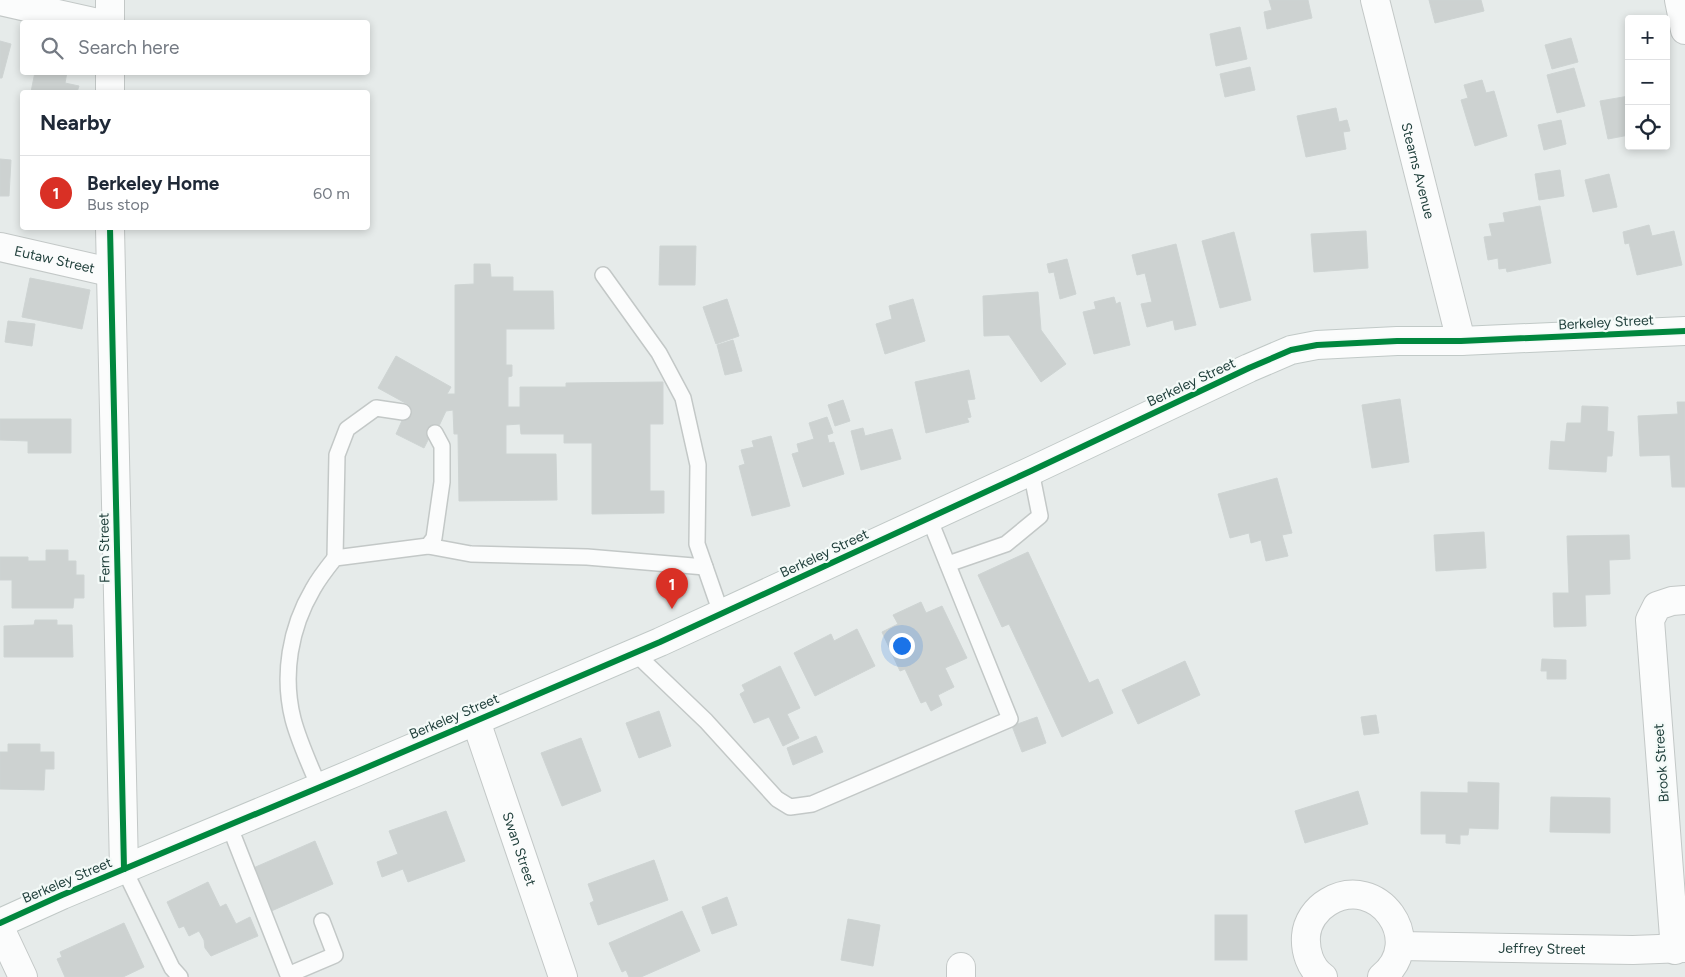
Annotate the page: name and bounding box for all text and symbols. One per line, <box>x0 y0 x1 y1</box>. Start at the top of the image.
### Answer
map controls <box>1625 15 1670 150</box>
button: + <box>1625 15 1670 60</box>
search box <box>20 20 370 75</box>
icon: search <box>38 34 66 62</box>
text: Search here <box>78 36 180 59</box>
button: − <box>1625 60 1670 105</box>
button: locate <box>1625 105 1670 150</box>
text: Nearby <box>40 110 111 135</box>
street label: Stearns Avenue <box>1397 121 1438 221</box>
text: Berkeley Home <box>87 172 219 195</box>
text: 1 <box>53 184 59 203</box>
text: 60 m <box>313 184 350 203</box>
text: Bus stop <box>87 195 149 214</box>
street label: Eutaw Street <box>13 243 96 277</box>
street label: Berkeley Street <box>1558 312 1654 333</box>
street label: Berkeley Street <box>1144 355 1238 410</box>
street label: Fern Street <box>95 513 114 583</box>
street label: Berkeley Street <box>777 526 871 581</box>
pin: 1 <box>656 568 688 609</box>
your location <box>889 633 915 659</box>
street label: Berkeley Street <box>407 690 502 743</box>
street label: Brook Street <box>1650 723 1673 803</box>
street label: Swan Street <box>499 810 539 888</box>
street label: Berkeley Street <box>20 854 115 907</box>
street label: Jeffrey Street <box>1498 940 1586 958</box>

